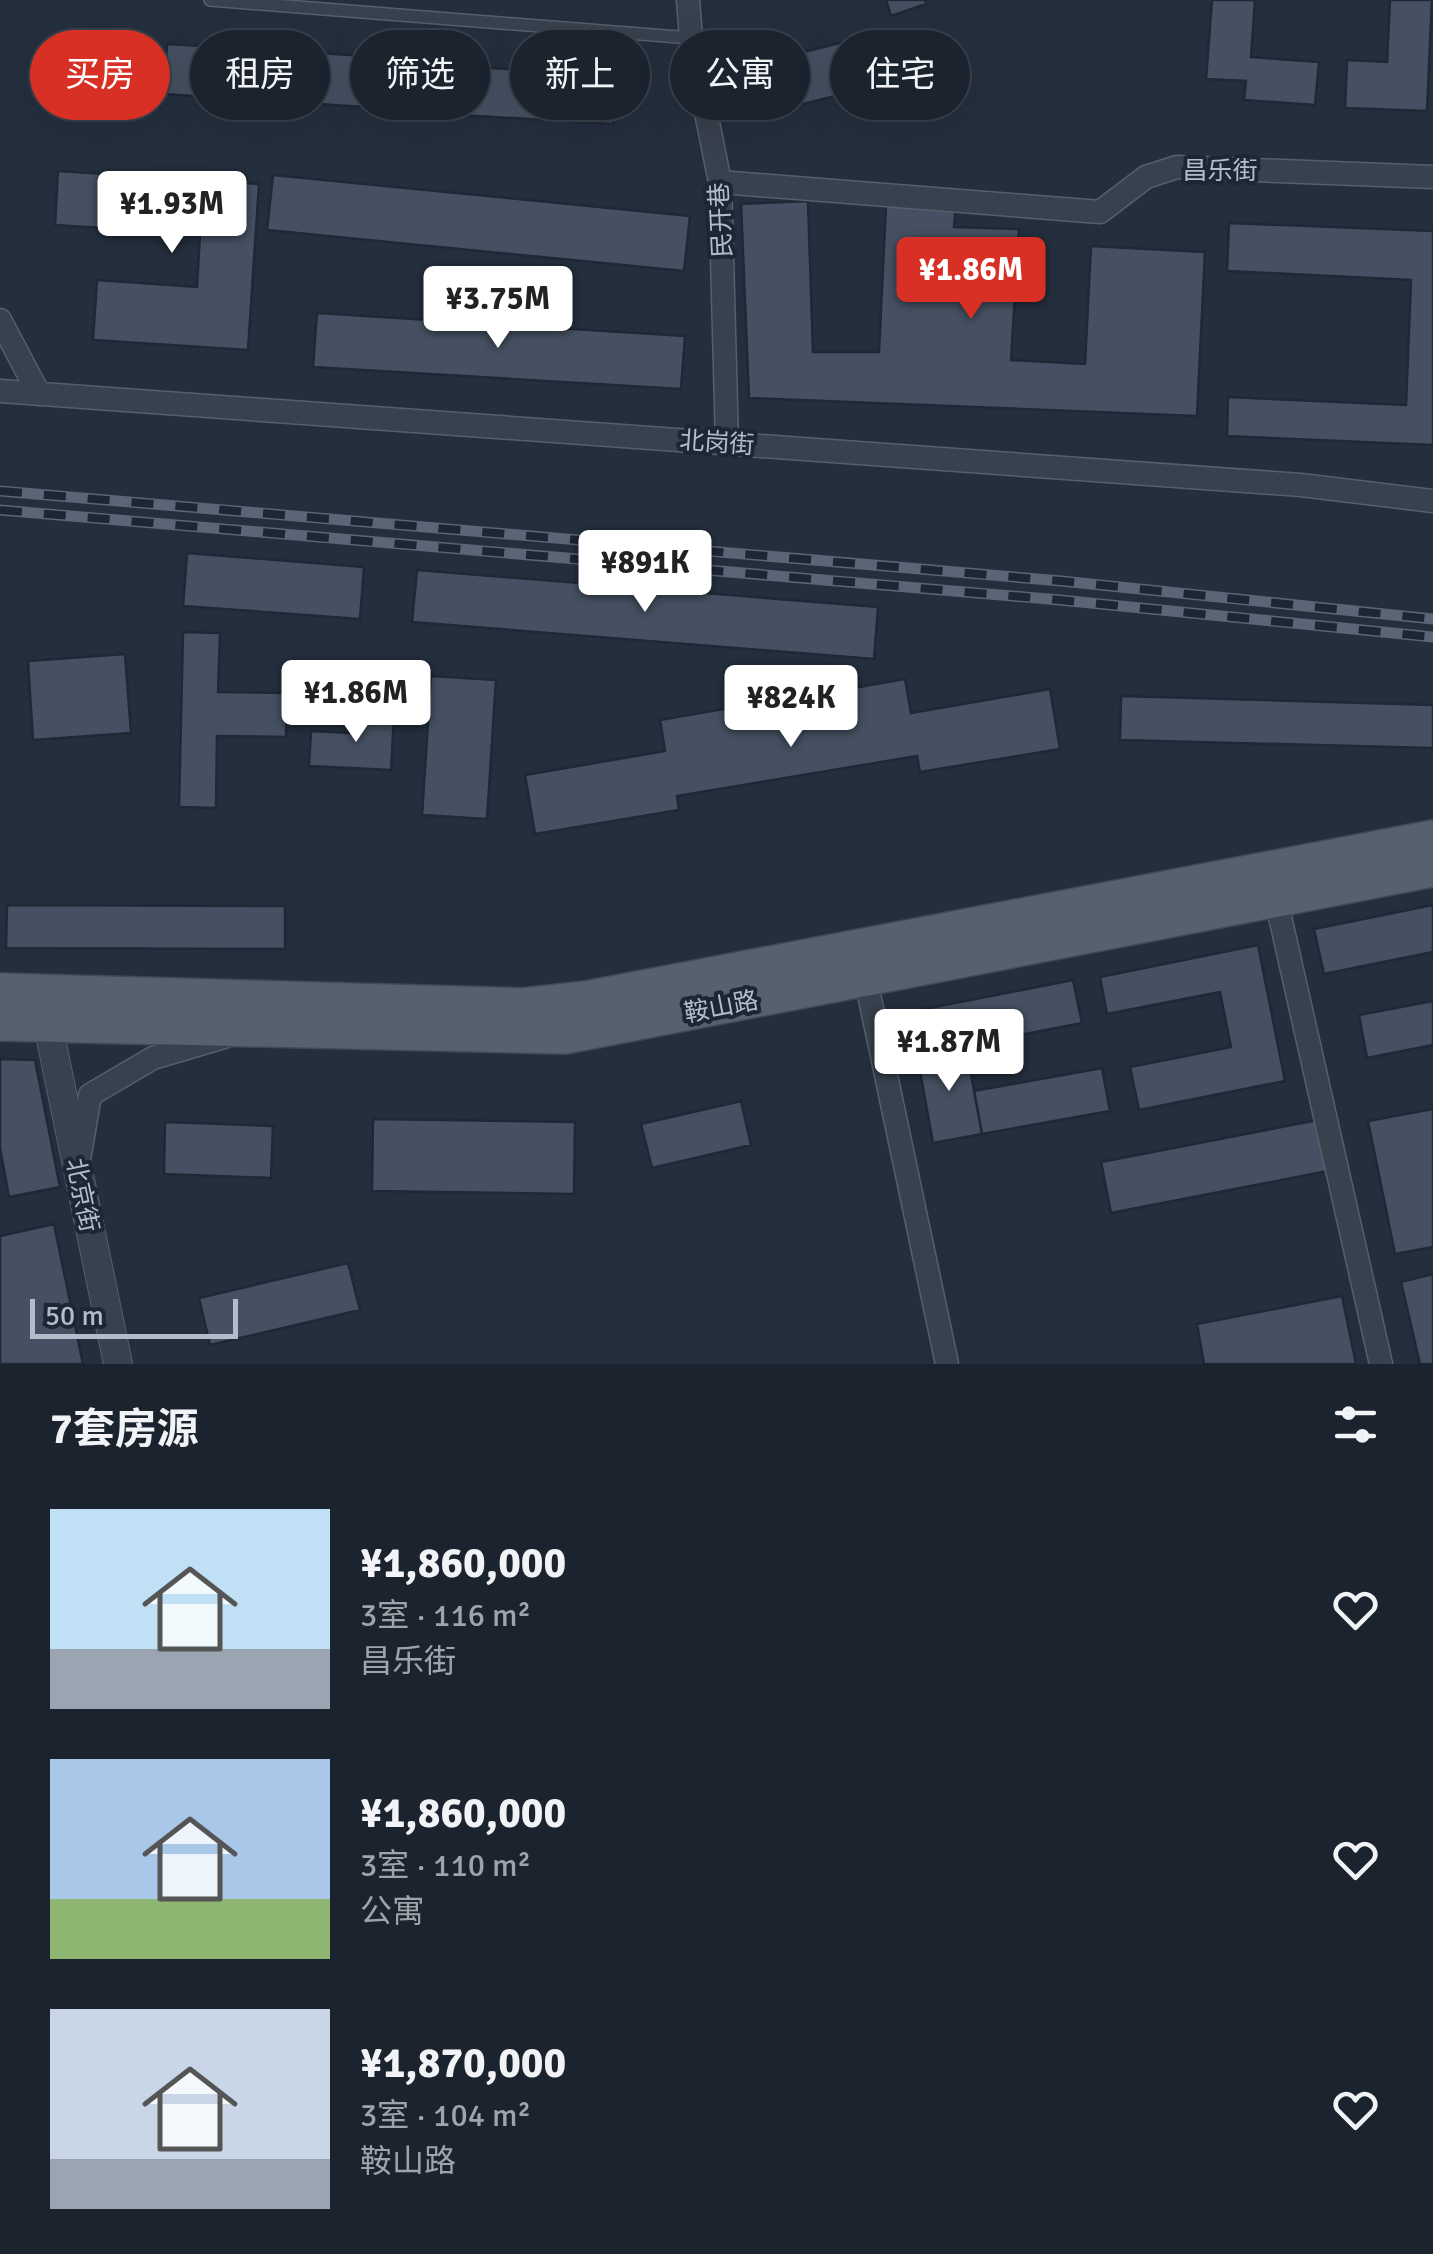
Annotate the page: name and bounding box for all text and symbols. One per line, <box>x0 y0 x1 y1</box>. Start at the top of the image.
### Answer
chip: 买房 <box>30 30 170 120</box>
chip: 租房 <box>190 30 330 120</box>
chip: 筛选 <box>350 30 490 120</box>
chip: 新上 <box>510 30 650 120</box>
chip: 公寓 <box>670 30 810 120</box>
chip: 住宅 <box>830 30 970 120</box>
street label: 昌乐街 <box>1182 155 1258 186</box>
pin: ¥1.93M <box>91 171 253 256</box>
street label: 民开巷 <box>703 182 738 258</box>
text: ¥1.93M <box>120 184 224 223</box>
pin: ¥1.86M <box>890 237 1052 322</box>
text: ¥1.86M <box>919 250 1023 289</box>
pin: ¥3.75M <box>417 266 579 351</box>
text: ¥3.75M <box>446 279 550 318</box>
street label: 北岗街 <box>678 424 755 461</box>
pin: ¥891K <box>575 530 715 615</box>
text: ¥891K <box>601 543 689 582</box>
pin: ¥1.86M <box>275 660 437 745</box>
pin: ¥824K <box>721 665 861 750</box>
text: ¥1.86M <box>304 673 408 712</box>
text: ¥824K <box>747 678 835 717</box>
street label: 鞍山路 <box>681 984 761 1029</box>
pin: ¥1.87M <box>868 1009 1030 1094</box>
text: ¥1.87M <box>897 1022 1001 1061</box>
street label: 北京街 <box>60 1155 105 1235</box>
scale bar <box>30 1294 238 1338</box>
text: 50 m <box>45 1299 104 1333</box>
icon: filters <box>1328 1397 1383 1452</box>
text: 7套房源 <box>50 1404 199 1455</box>
text: ¥1,860,000 <box>360 1538 566 1589</box>
icon: home <box>130 1549 250 1669</box>
icon: heart <box>1328 1582 1383 1637</box>
text: 3室 · 116 m² <box>360 1596 531 1635</box>
text: 昌乐街 <box>360 1642 456 1681</box>
text: ¥1,860,000 <box>360 1788 566 1839</box>
icon: home <box>130 1799 250 1919</box>
icon: heart <box>1328 1832 1383 1887</box>
text: 3室 · 110 m² <box>360 1846 531 1885</box>
text: 公寓 <box>360 1892 424 1931</box>
text: ¥1,870,000 <box>360 2038 566 2089</box>
icon: home <box>130 2049 250 2169</box>
icon: heart <box>1328 2082 1383 2137</box>
text: 3室 · 104 m² <box>360 2096 531 2135</box>
text: 鞍山路 <box>360 2142 456 2181</box>

